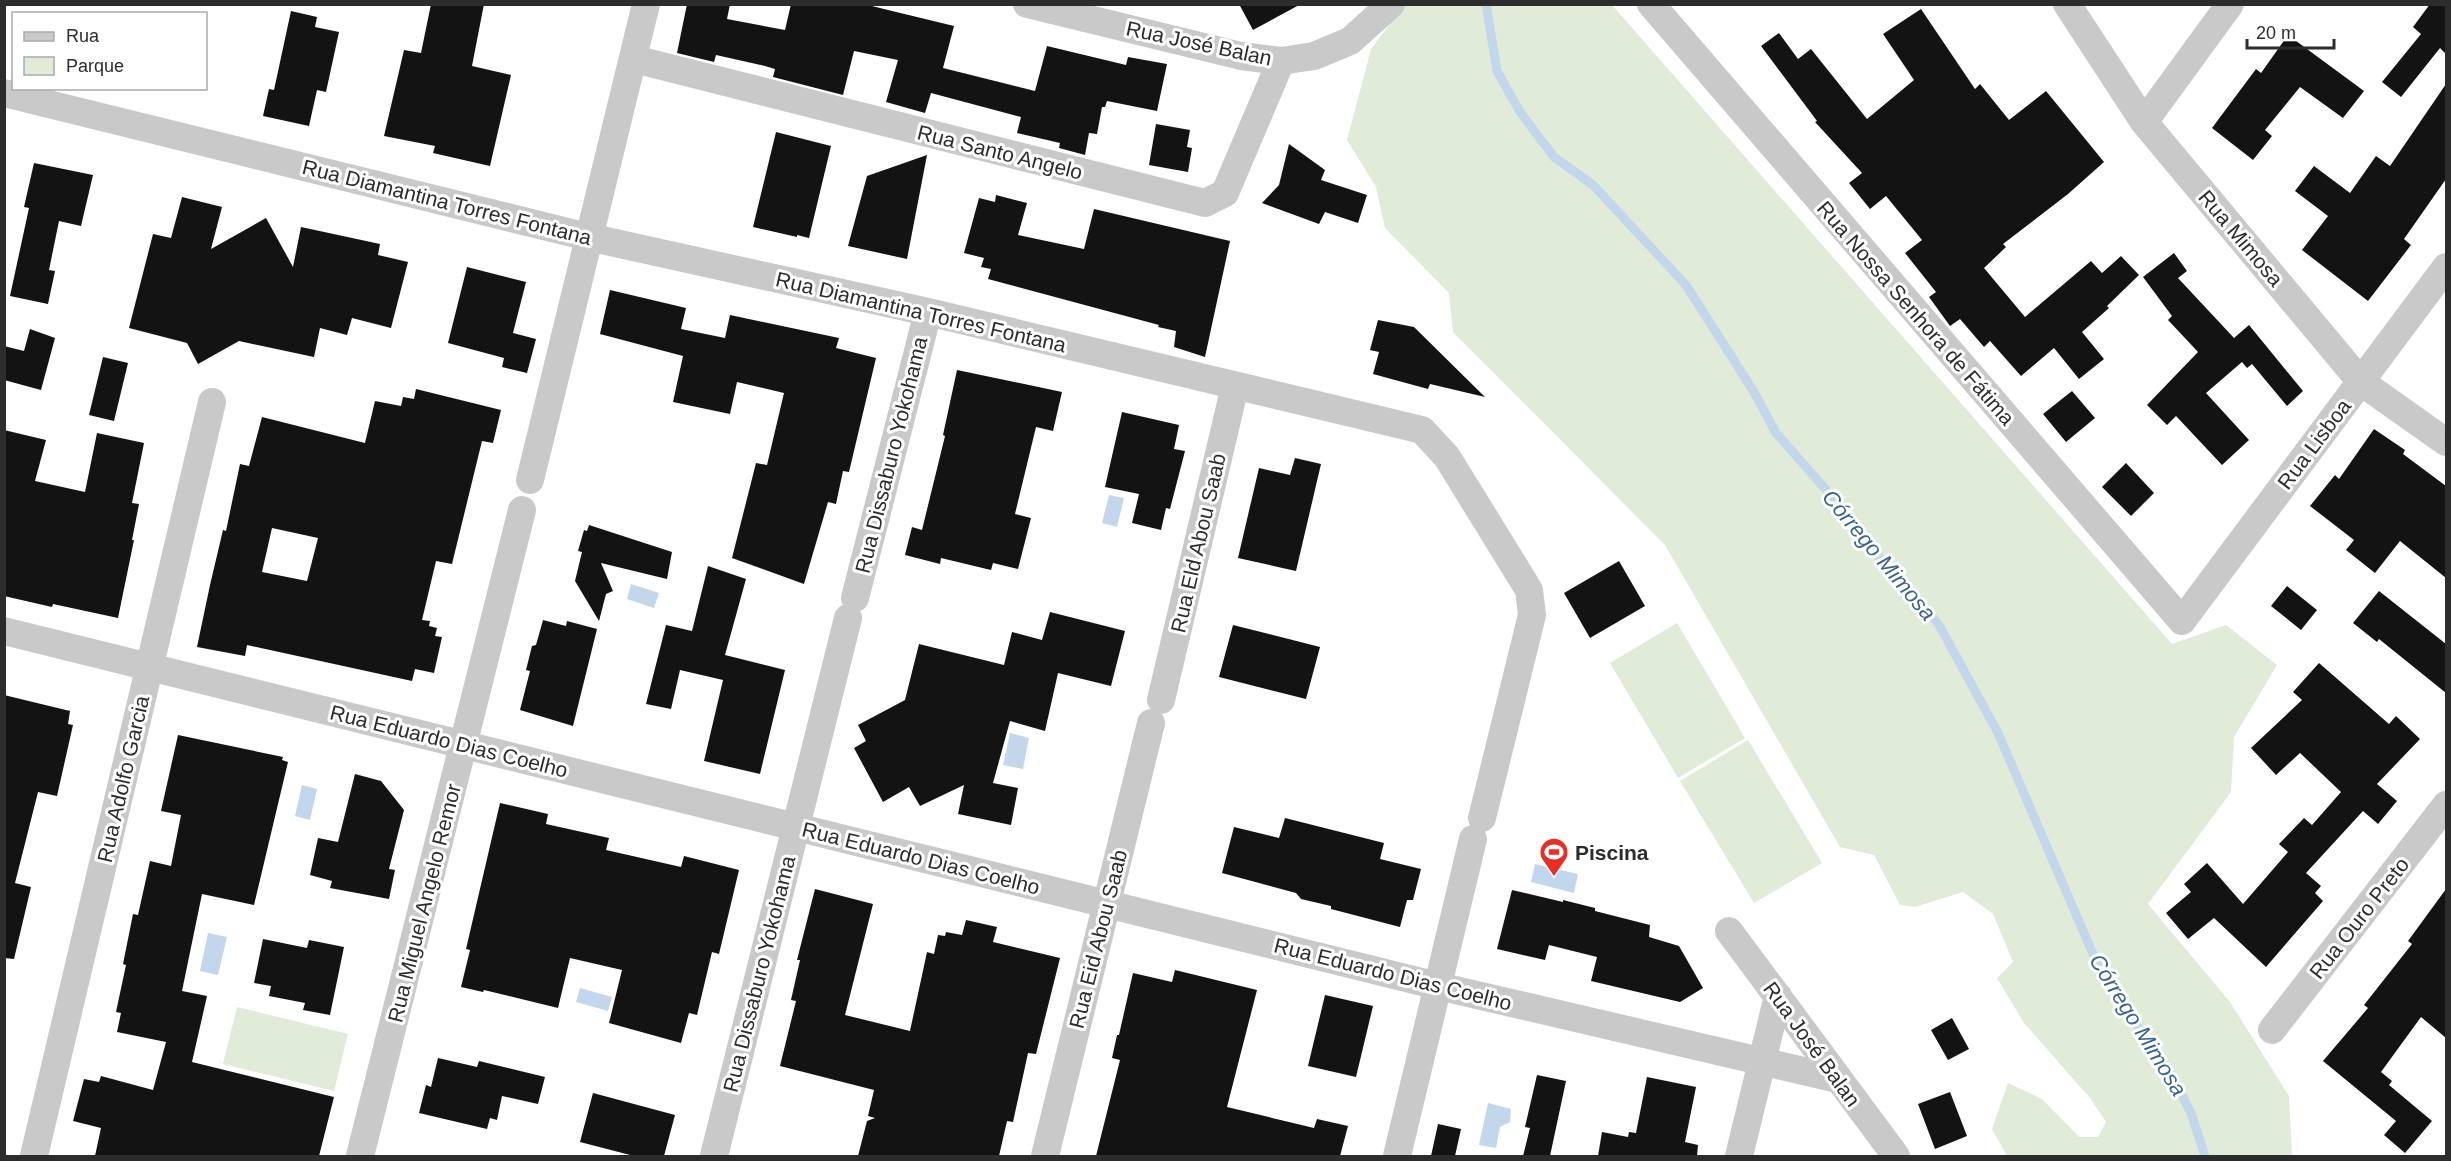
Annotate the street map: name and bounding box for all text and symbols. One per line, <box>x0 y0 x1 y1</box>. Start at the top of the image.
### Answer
legend <box>12 12 207 90</box>
scale bar <box>2247 12 2334 50</box>
street label: Rua José Balan <box>1124 16 1274 70</box>
text: 20 m <box>2256 23 2296 43</box>
text: Rua <box>66 26 100 46</box>
text: Parque <box>66 56 124 76</box>
street label: Rua Santo Angelo <box>915 120 1085 184</box>
street label: Rua Diamantina Torres Fontana <box>300 155 594 249</box>
street label: Rua Mimosa <box>2194 185 2288 291</box>
street label: Rua Nossa Senhora de Fátima <box>1813 197 2019 430</box>
street label: Rua Diamantina Torres Fontana <box>774 267 1069 357</box>
street label: Rua Dissaburo Yokohama <box>850 334 932 576</box>
street label: Rua Lisboa <box>2273 394 2355 493</box>
street label: Rua Eld Abou Saab <box>1166 451 1230 635</box>
water label: Córrego Mimosa <box>1817 485 1941 625</box>
street label: Rua Adolfo Garcia <box>93 693 153 865</box>
street label: Rua Eduardo Dias Coelho <box>328 700 570 782</box>
street label: Rua Miguel Angelo Remor <box>383 781 465 1025</box>
street label: Rua Eduardo Dias Coelho <box>800 817 1042 899</box>
sports icon: Piscina <box>1538 836 1570 878</box>
place label: Piscina <box>1575 841 1649 864</box>
street label: Rua Eid Abou Saab <box>1065 847 1131 1031</box>
street label: Rua Dissaburo Yokohama <box>718 853 800 1095</box>
street label: Rua Ouro Preto <box>2305 853 2413 983</box>
street label: Rua Eduardo Dias Coelho <box>1272 933 1514 1015</box>
water label: Córrego Mimosa <box>2084 949 2192 1101</box>
street label: Rua José Balan <box>1759 977 1865 1111</box>

